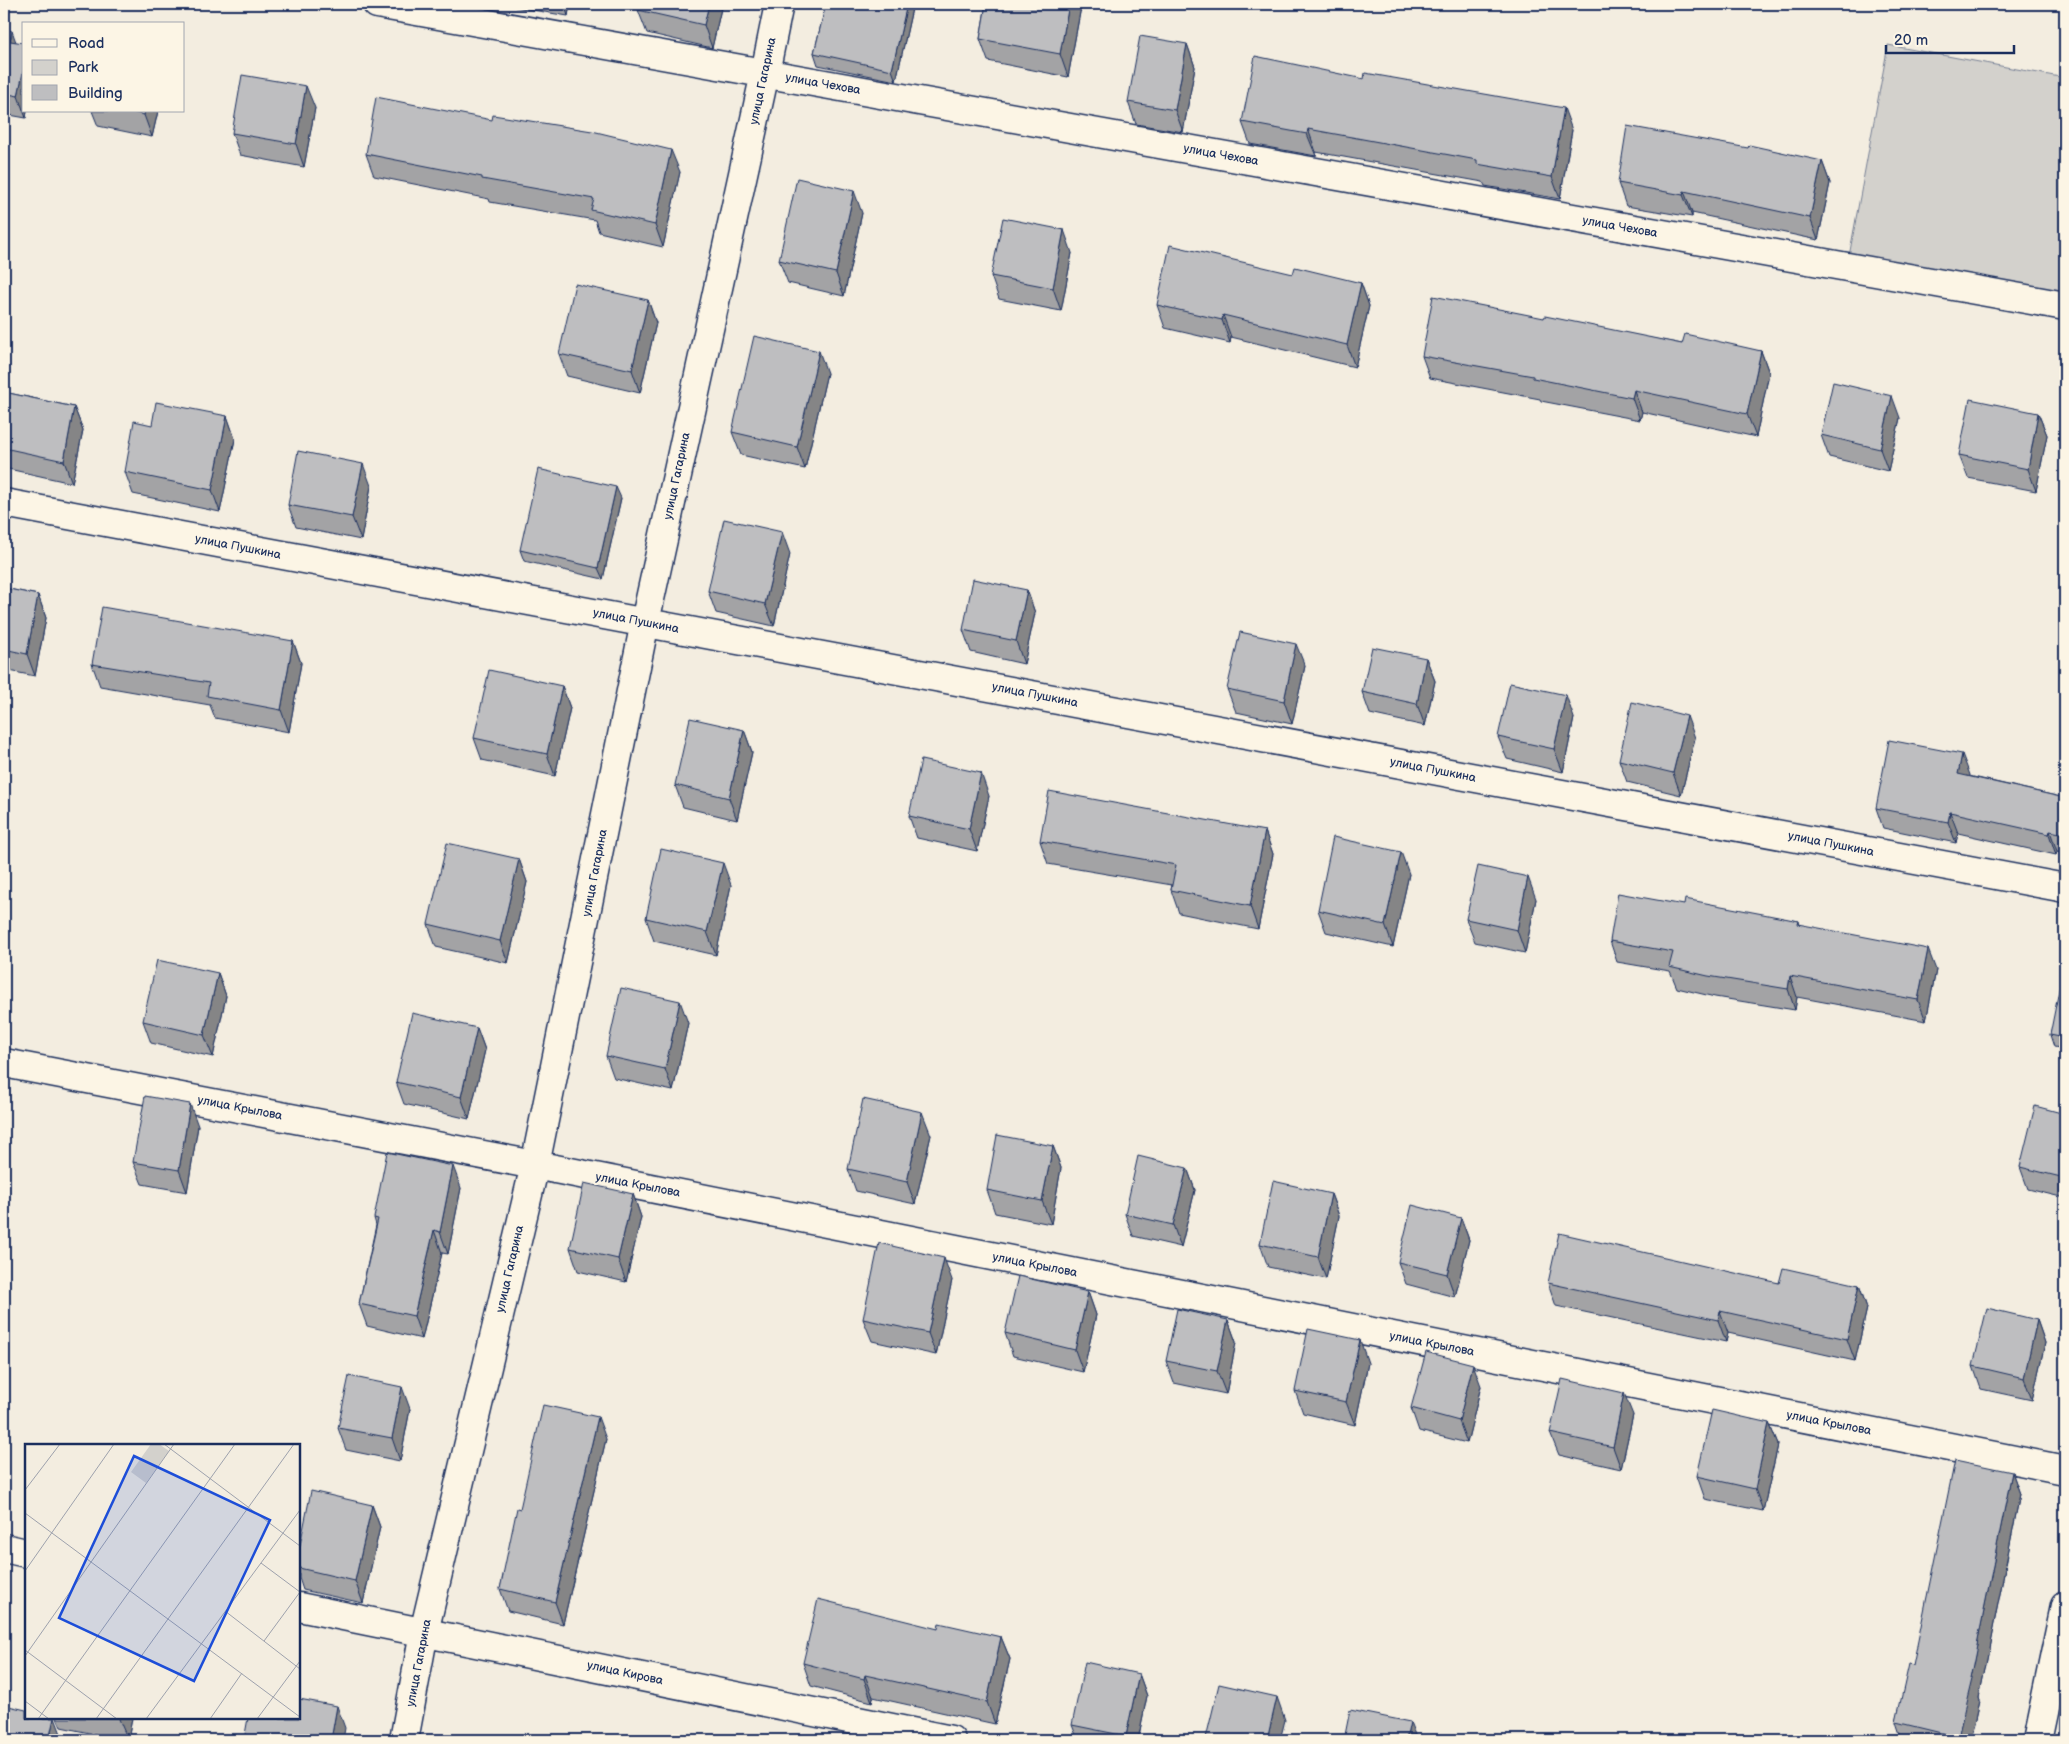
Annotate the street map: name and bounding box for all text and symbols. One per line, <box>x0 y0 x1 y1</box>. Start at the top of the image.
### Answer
legend <box>22 22 185 112</box>
scale bar <box>1886 22 2014 54</box>
text: 20 m <box>1894 31 1928 50</box>
text: Road <box>68 34 104 53</box>
street label: улица Гагарина <box>746 36 780 126</box>
text: Park <box>68 58 99 77</box>
street label: улица Чехова <box>784 70 862 98</box>
text: Building <box>68 84 123 103</box>
street label: улица Чехова <box>1182 141 1260 169</box>
street label: улица Чехова <box>1581 213 1659 241</box>
street label: улица Гагарина <box>660 431 694 521</box>
street label: улица Пушкина <box>194 531 282 563</box>
street label: улица Пушкина <box>592 605 680 637</box>
street label: улица Пушкина <box>991 679 1079 711</box>
street label: улица Пушкина <box>1389 754 1477 786</box>
street label: улица Гагарина <box>579 828 611 918</box>
street label: улица Пушкина <box>1787 828 1875 860</box>
street label: улица Крылова <box>196 1092 284 1124</box>
street label: улица Крылова <box>594 1169 682 1201</box>
street label: улица Гагарина <box>493 1224 527 1314</box>
street label: улица Крылова <box>991 1249 1079 1281</box>
street label: улица Крылова <box>1388 1328 1476 1360</box>
street label: улица Крылова <box>1785 1407 1873 1439</box>
inset map <box>25 1444 300 1719</box>
street label: улица Гагарина <box>403 1618 435 1708</box>
street label: улица Кирова <box>586 1658 664 1688</box>

